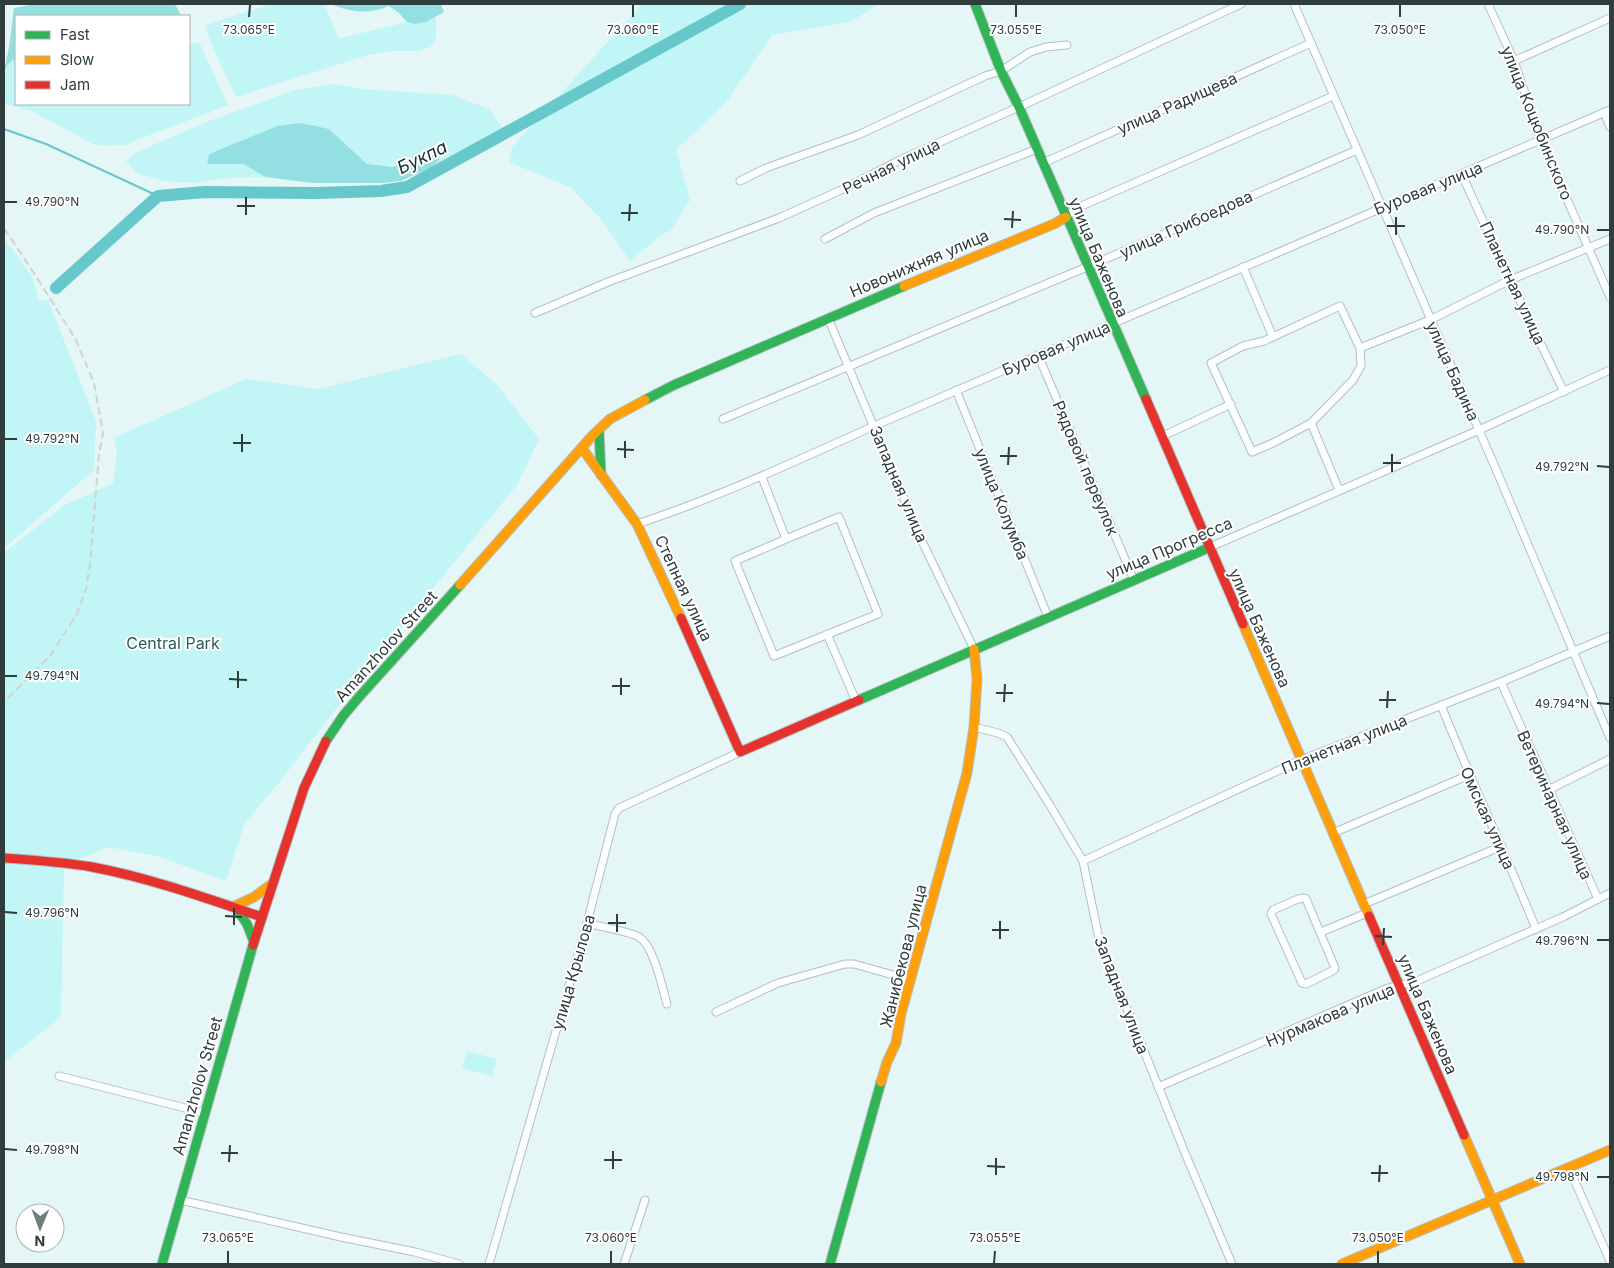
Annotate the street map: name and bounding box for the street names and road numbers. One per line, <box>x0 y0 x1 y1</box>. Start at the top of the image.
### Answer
street label: улица Коцюбинского <box>1497 43 1577 203</box>
street label: улица Радищева <box>1114 68 1240 138</box>
street label: Речная улица <box>839 134 943 198</box>
street label: Буровая улица <box>1371 157 1485 219</box>
street label: улица Грибоедова <box>1116 186 1256 262</box>
street label: улица Баженова <box>1065 194 1133 320</box>
street label: Планетная улица <box>1476 218 1550 348</box>
street label: Новонижняя улица <box>846 225 992 301</box>
street label: Буровая улица <box>999 316 1113 380</box>
street label: улица Бадина <box>1422 318 1484 424</box>
street label: Рядовой переулок <box>1049 398 1124 539</box>
street label: Западная улица <box>865 423 933 545</box>
street label: улица Колумба <box>971 445 1033 563</box>
street label: улица Прогресса <box>1103 512 1235 584</box>
street label: Степная улица <box>651 532 717 644</box>
street label: улица Баженова <box>1225 565 1295 691</box>
street label: Amanzholov Street <box>331 586 441 706</box>
street label: Планетная улица <box>1278 710 1410 778</box>
street label: Ветеринарная улица <box>1513 727 1597 883</box>
street label: Омская улица <box>1456 764 1520 872</box>
street label: Жанибекова улица <box>876 882 930 1030</box>
street label: улица Крылова <box>547 912 599 1032</box>
street label: Западная улица <box>1090 933 1154 1057</box>
street label: улица Баженова <box>1394 951 1462 1077</box>
street label: Нурмакова улица <box>1263 979 1397 1051</box>
street label: Amanzholov Street <box>168 1014 226 1158</box>

